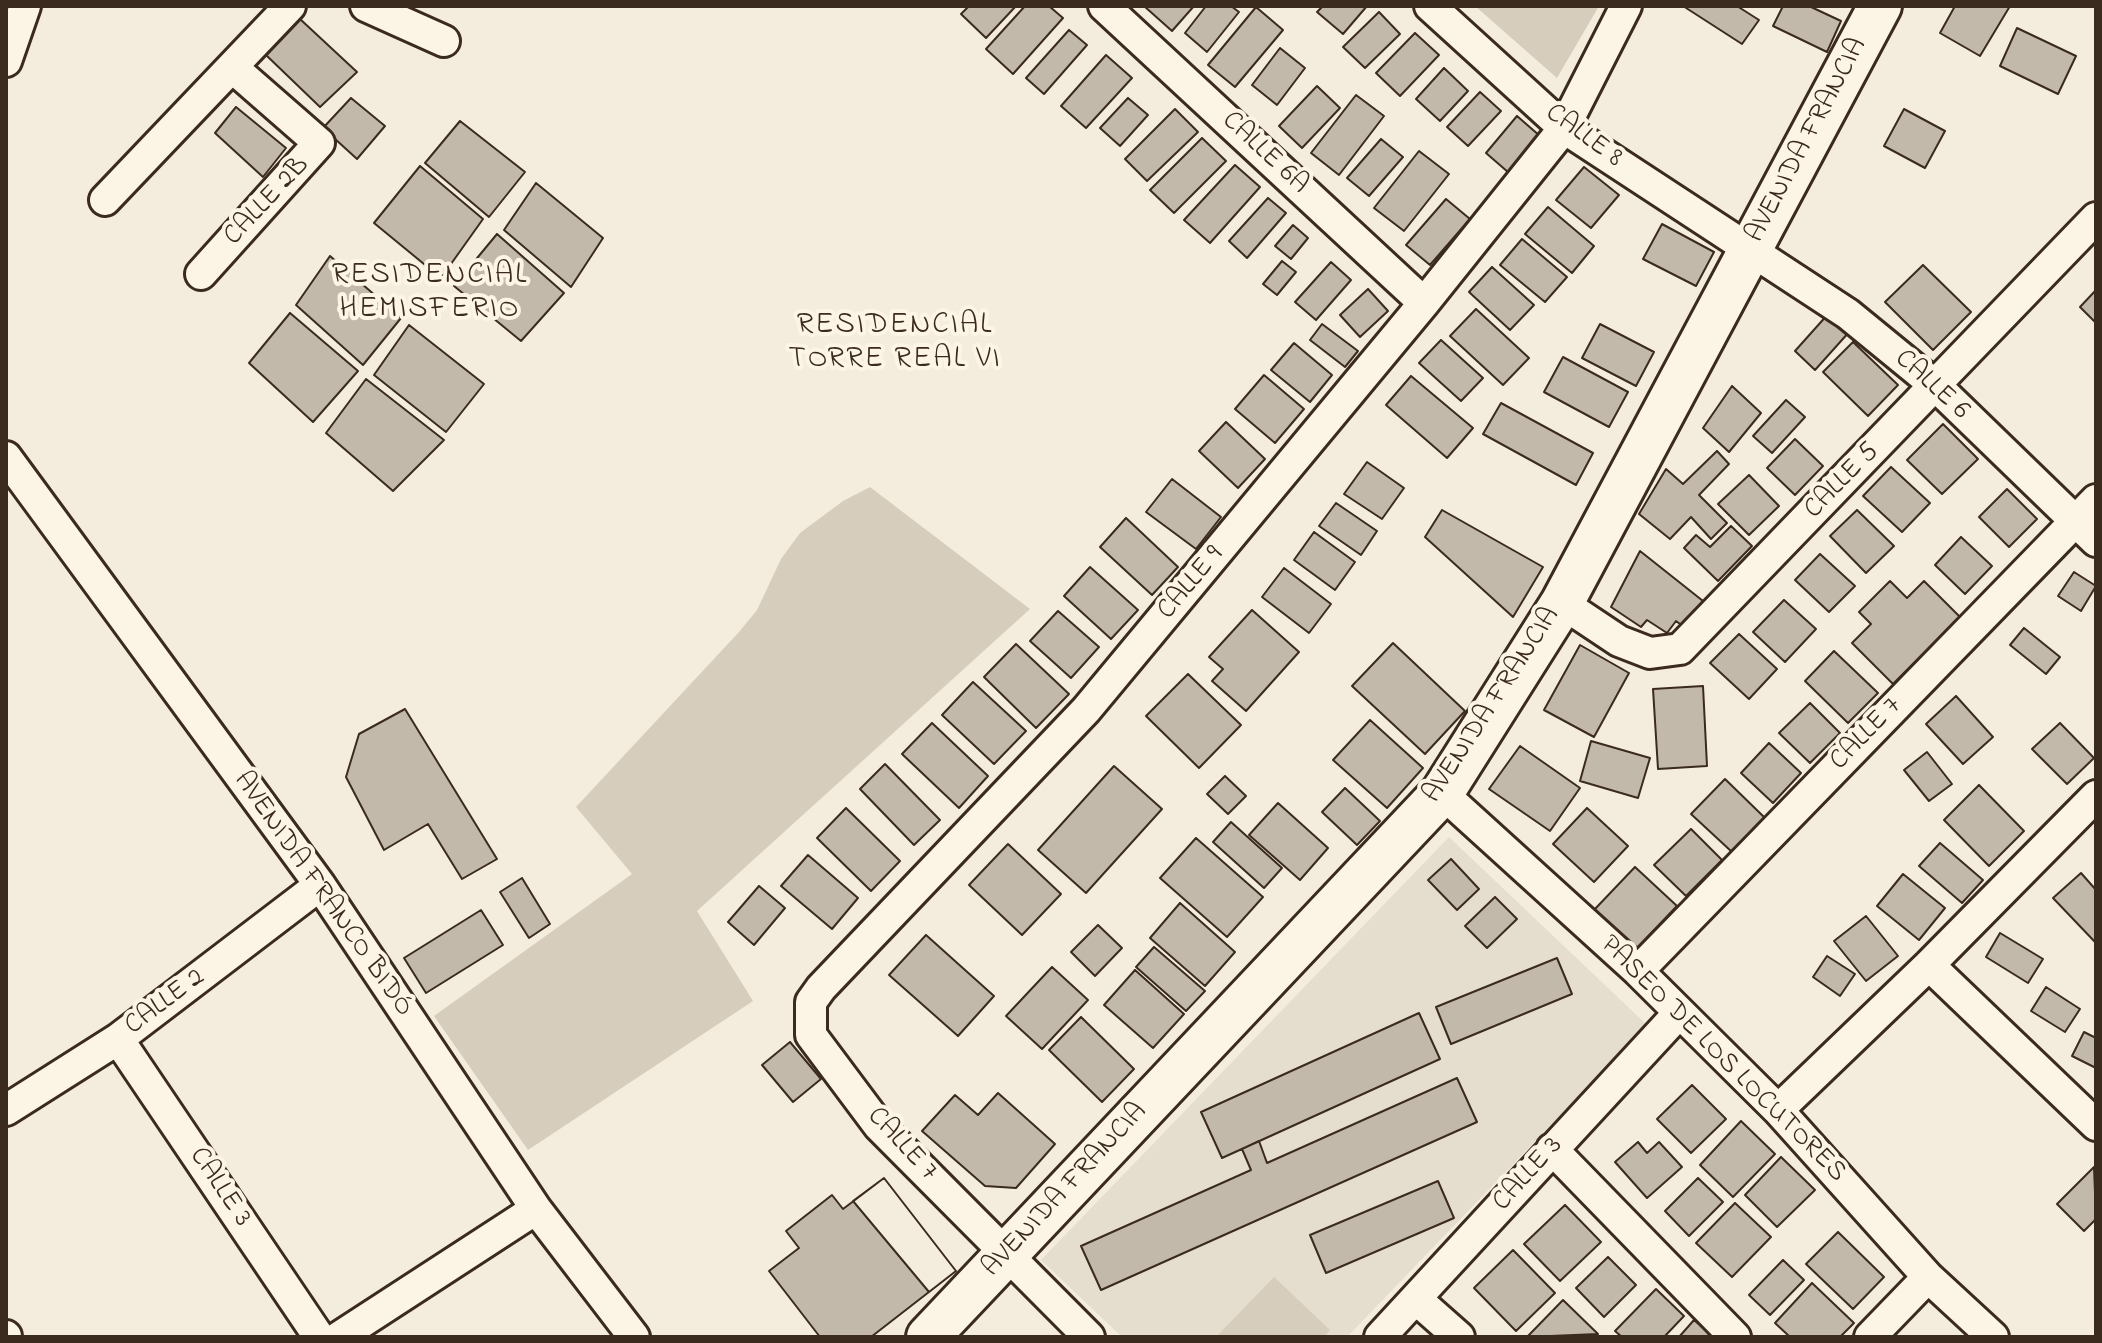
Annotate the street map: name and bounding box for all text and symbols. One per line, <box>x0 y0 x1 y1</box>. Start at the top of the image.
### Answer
street label: AVENIDA FRANCIA <box>1740 33 1876 249</box>
street label: CALLE 8 <box>1538 98 1628 176</box>
street label: CALLE 6A <box>1213 105 1315 203</box>
street label: CALLE 2B <box>218 150 318 254</box>
district label: RESIDENCIAL HEMISFERIO <box>332 259 528 330</box>
district label: RESIDENCIAL TORRE REAL VI <box>789 309 1001 380</box>
street label: CALLE 6 <box>1886 344 1976 428</box>
street label: CALLE 5 <box>1799 437 1887 527</box>
street label: CALLE 9 <box>1152 540 1232 628</box>
street label: AVENIDA FRANCIA <box>1417 602 1569 810</box>
street label: CALLE 7 <box>1824 691 1910 779</box>
street label: AVENIDA FRANCO BIDÓ <box>225 766 419 1024</box>
street label: PASEO DE LOS LOCUTORES <box>1592 930 1852 1190</box>
street label: CALLE 2 <box>119 962 213 1044</box>
street label: AVENIDA FRANCIA <box>976 1097 1156 1285</box>
street label: CALLE 7 <box>858 1101 944 1189</box>
street label: CALLE 3 <box>1487 1131 1571 1219</box>
street label: CALLE 3 <box>180 1142 258 1234</box>

